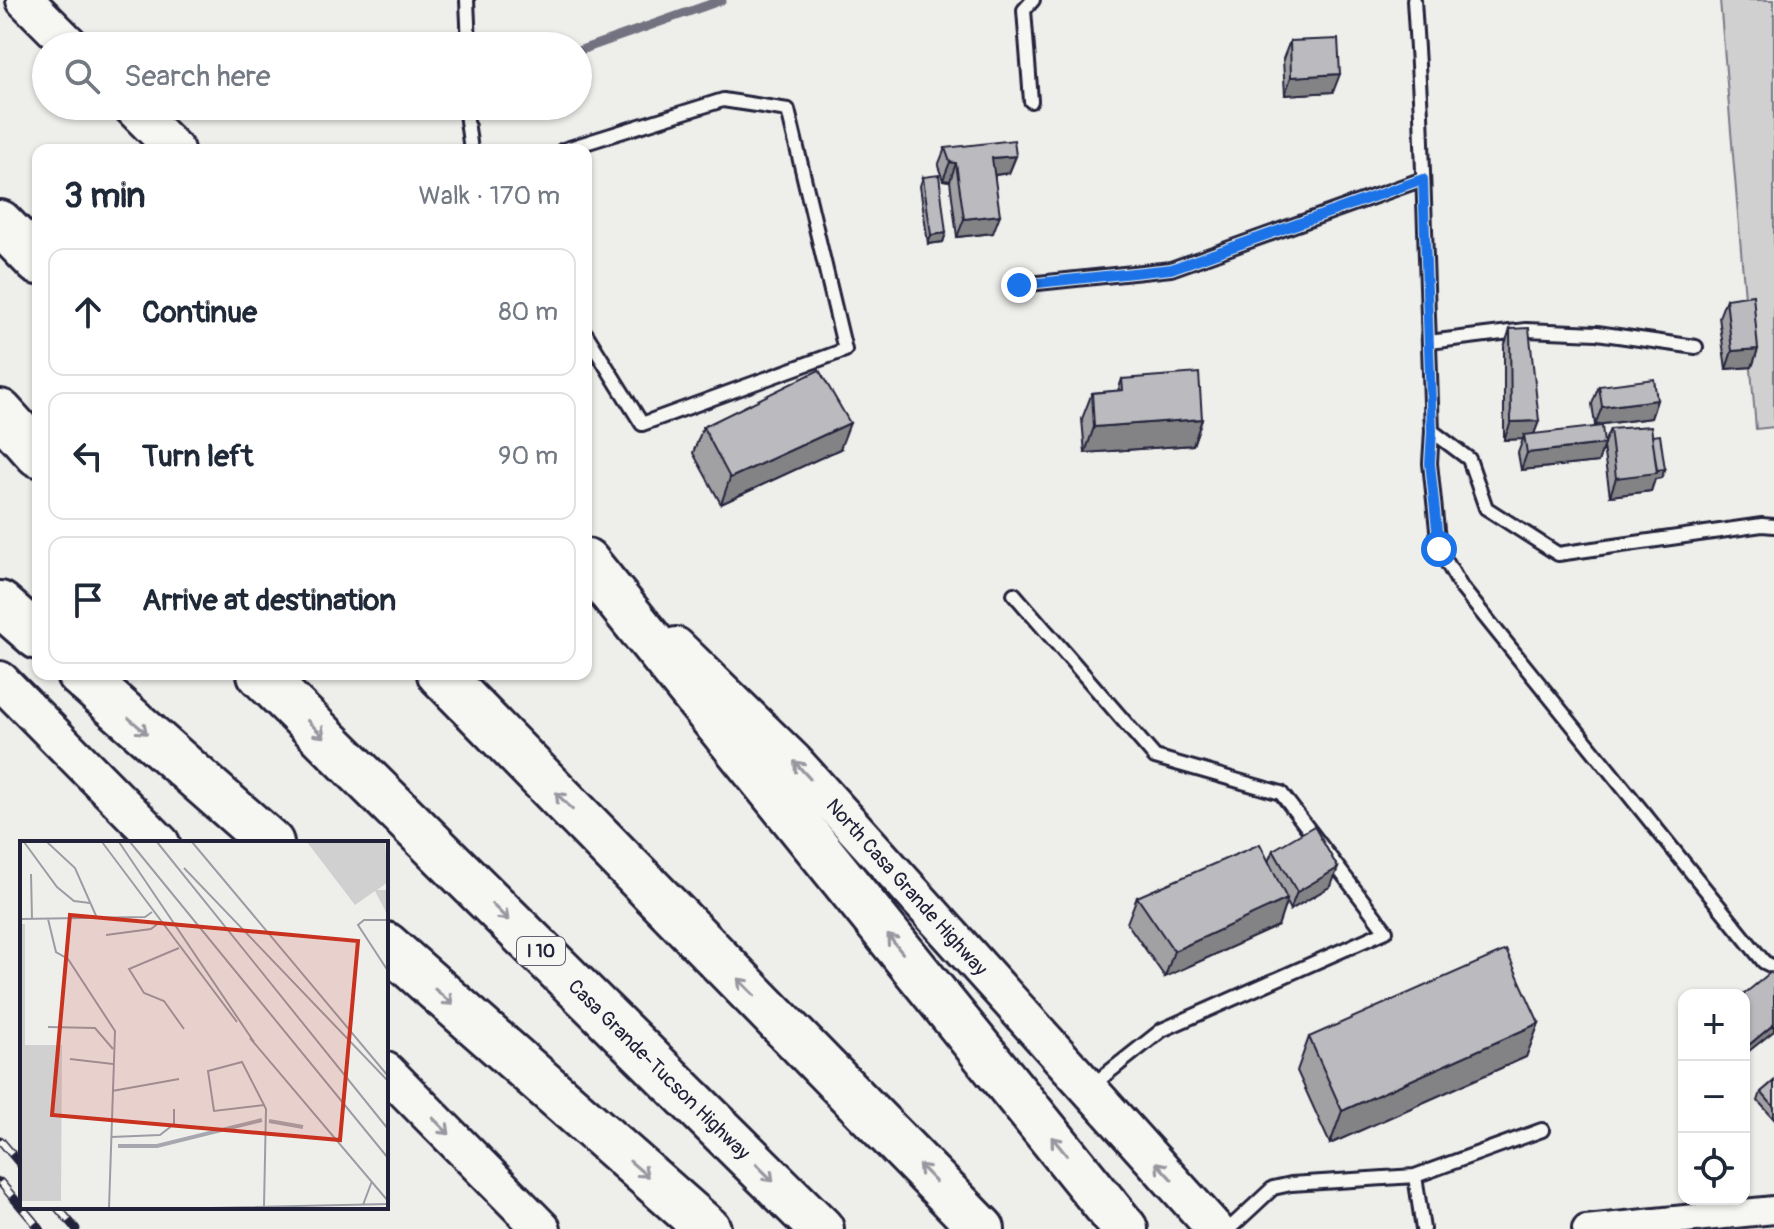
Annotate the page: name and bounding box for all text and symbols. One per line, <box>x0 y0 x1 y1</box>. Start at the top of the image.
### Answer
search box <box>32 32 592 120</box>
icon: search <box>60 54 104 98</box>
text: Search here <box>124 58 271 95</box>
text: 3 min <box>64 175 146 218</box>
text: Walk · 170 m <box>419 180 560 212</box>
route end <box>1001 267 1037 303</box>
icon: ahead <box>66 290 110 334</box>
text: Continue <box>142 294 257 331</box>
text: 80 m <box>498 296 558 328</box>
icon: left <box>66 434 110 478</box>
text: Turn left <box>142 438 253 475</box>
text: 90 m <box>498 440 558 472</box>
route start <box>1421 531 1457 567</box>
icon: arrive <box>66 578 110 622</box>
text: Arrive at destination <box>142 582 396 619</box>
one-way arrow <box>127 716 147 734</box>
one-way arrow <box>306 719 325 739</box>
one-way arrow <box>793 760 811 780</box>
one-way arrow <box>555 792 574 811</box>
street label: North Casa Grande Highway <box>821 793 993 981</box>
inset map <box>20 841 388 1209</box>
one-way arrow <box>490 902 510 921</box>
one-way arrow <box>886 934 904 955</box>
road number: I 10 <box>517 937 565 965</box>
street label: Casa Grande-Tucson Highway <box>563 974 756 1165</box>
one-way arrow <box>737 978 756 997</box>
one-way arrow <box>434 987 454 1005</box>
map controls <box>1678 989 1750 1205</box>
button: + <box>1678 989 1750 1061</box>
button: − <box>1678 1061 1750 1133</box>
one-way arrow <box>431 1116 450 1135</box>
button: locate <box>1678 1133 1750 1205</box>
one-way arrow <box>1050 1136 1067 1157</box>
one-way arrow <box>629 1159 649 1177</box>
one-way arrow <box>1155 1161 1173 1181</box>
one-way arrow <box>755 1163 774 1182</box>
one-way arrow <box>918 1163 937 1183</box>

